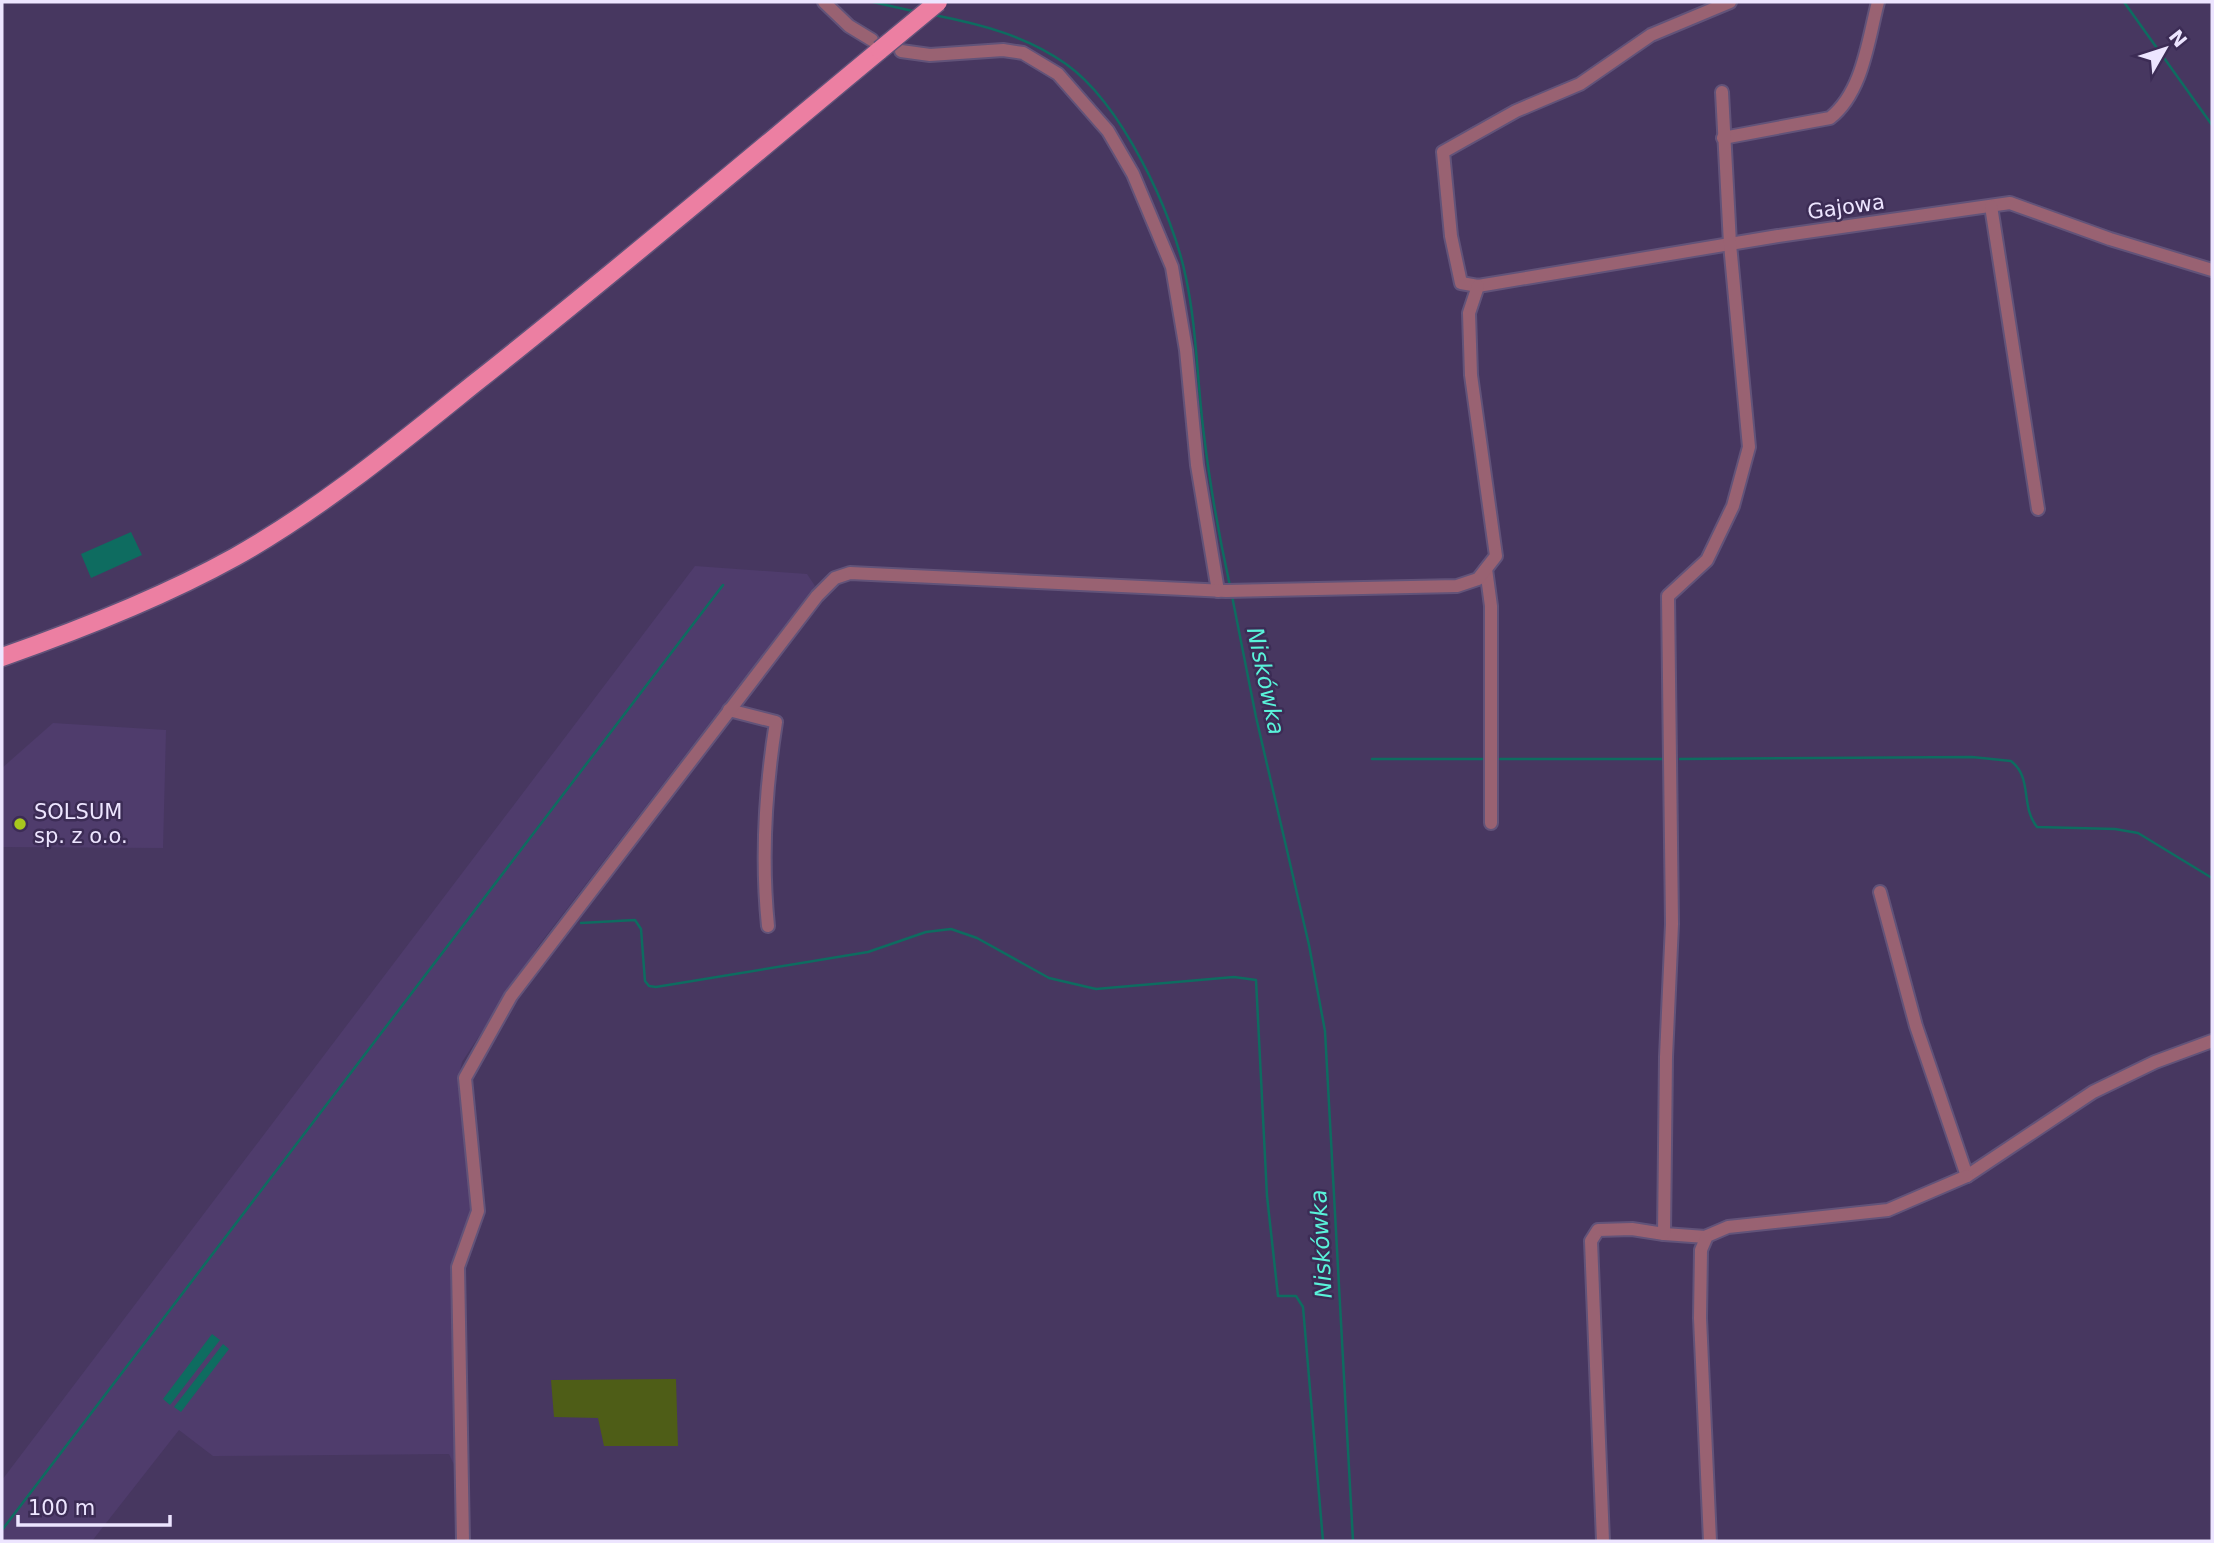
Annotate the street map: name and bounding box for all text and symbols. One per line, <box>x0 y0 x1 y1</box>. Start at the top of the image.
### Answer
north arrow <box>2130 14 2200 84</box>
text: N <box>2165 25 2192 51</box>
street label: Gajowa <box>1806 190 1886 224</box>
water label: Niskówka <box>1242 625 1290 737</box>
place label: SOLSUM sp. z o.o. <box>34 800 128 848</box>
marker: SOLSUM sp. z o.o. <box>12 816 28 832</box>
water label: Niskówka <box>1305 1189 1337 1299</box>
scale bar <box>18 1484 170 1528</box>
text: 100 m <box>28 1496 95 1520</box>

